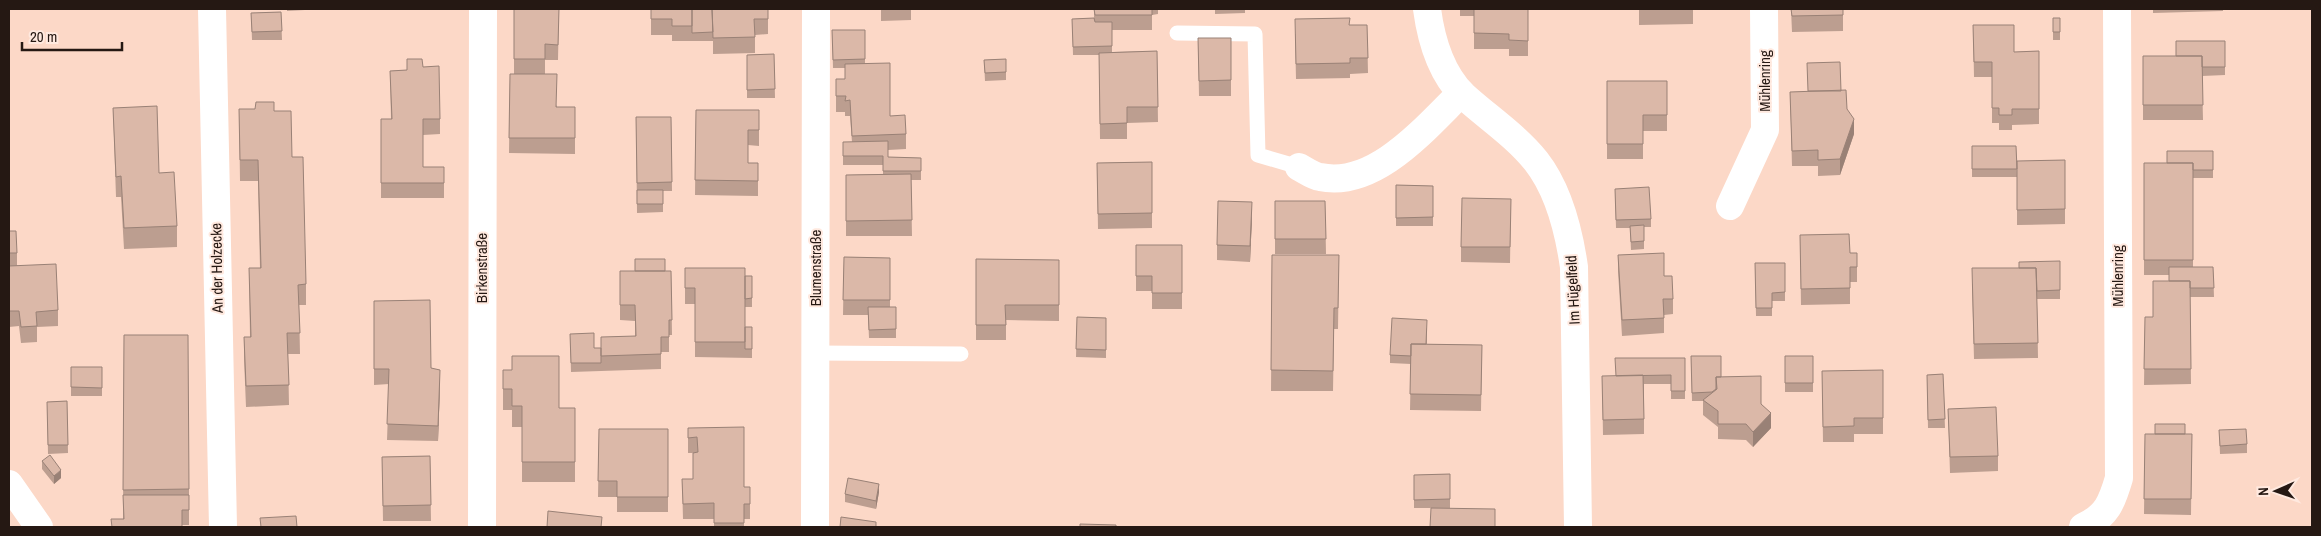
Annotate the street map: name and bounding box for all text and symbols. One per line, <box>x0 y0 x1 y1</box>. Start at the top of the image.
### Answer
scale bar <box>22 20 122 52</box>
text: 20 m <box>30 26 57 47</box>
street label: Mühlenring <box>1754 50 1775 112</box>
street label: An der Holzecke <box>205 223 228 314</box>
street label: Blumenstraße <box>805 230 826 306</box>
street label: Birkenstraße <box>471 233 492 303</box>
street label: Mühlenring <box>2107 245 2128 307</box>
street label: Im Hügelfeld <box>1560 255 1585 325</box>
north arrow <box>2251 466 2301 516</box>
text: N <box>2254 487 2272 496</box>

